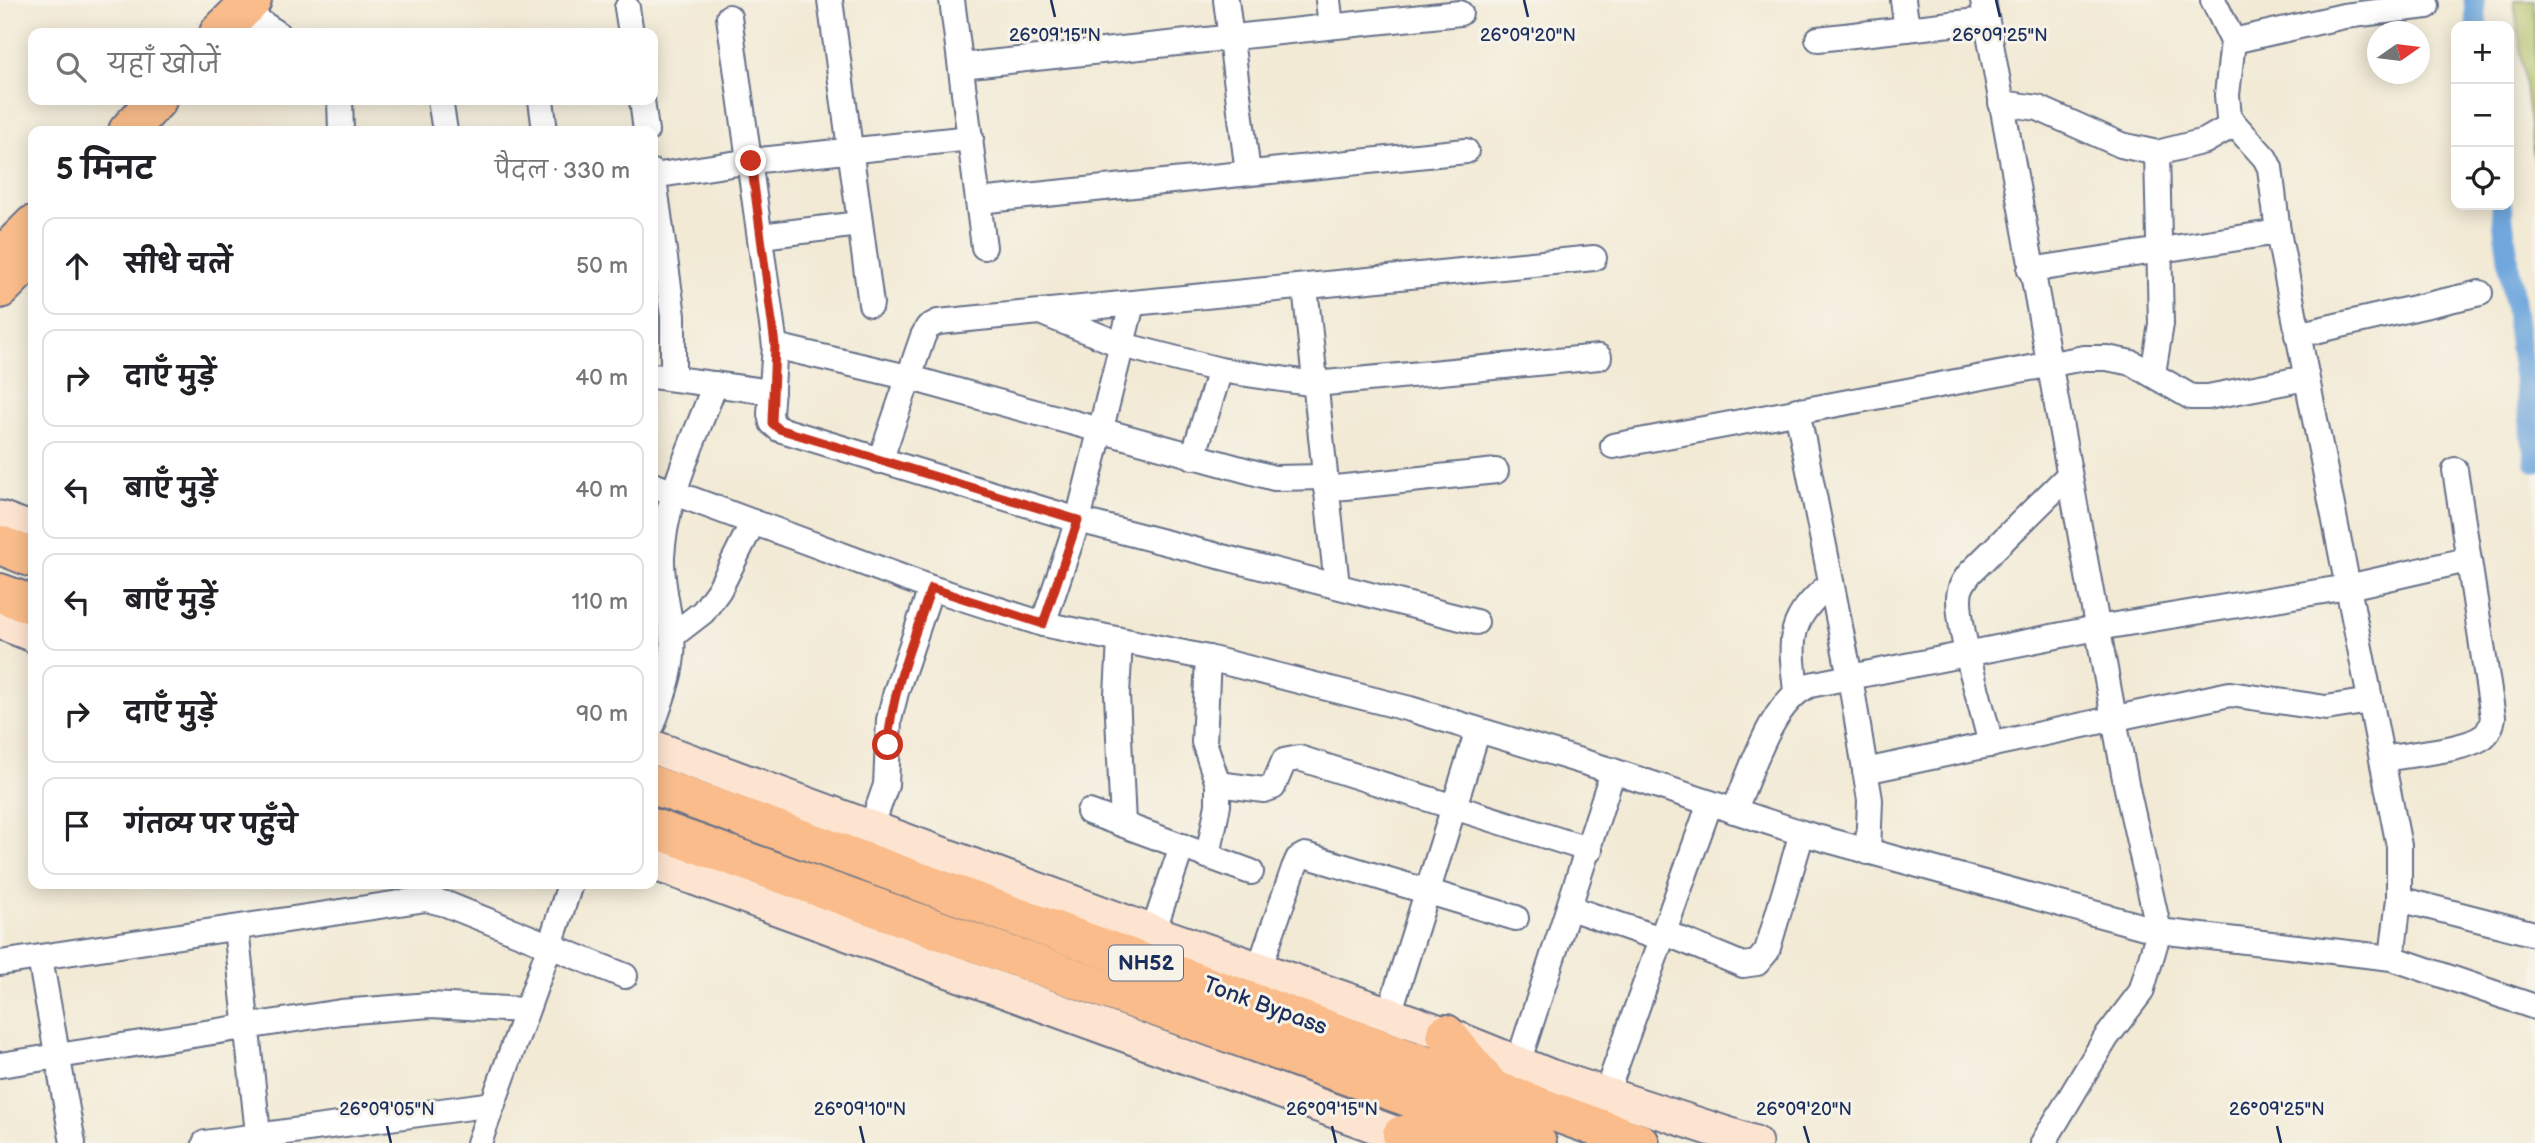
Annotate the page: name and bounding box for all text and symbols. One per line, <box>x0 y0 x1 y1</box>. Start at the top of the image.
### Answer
north arrow <box>2367 21 2430 84</box>
map controls <box>2451 21 2514 210</box>
button: + <box>2451 21 2514 84</box>
text: 26°09'15"N <box>1009 25 1101 46</box>
text: 26°09'20"N <box>1480 25 1576 46</box>
text: 26°09'25"N <box>1952 25 2048 46</box>
search box <box>28 28 658 105</box>
icon: search <box>52 48 90 86</box>
text: यहाँ खोजें <box>108 50 220 81</box>
button: − <box>2451 84 2514 147</box>
route end <box>735 145 766 176</box>
button: locate <box>2451 147 2514 210</box>
text: 5 मिनट <box>56 152 154 188</box>
text: पैदल · 330 m <box>495 157 630 185</box>
icon: ahead <box>58 247 96 285</box>
text: सीधे चलें <box>125 250 232 281</box>
text: 50 m <box>576 252 628 280</box>
icon: right <box>58 359 96 397</box>
text: दाएँ मुड़ें <box>125 362 216 393</box>
text: 40 m <box>575 364 628 392</box>
icon: left <box>58 471 96 509</box>
text: बाएँ मुड़ें <box>125 474 217 505</box>
text: 40 m <box>575 476 628 504</box>
icon: left <box>58 583 96 621</box>
text: बाएँ मुड़ें <box>125 586 217 617</box>
text: 110 m <box>571 588 628 616</box>
icon: right <box>58 695 96 733</box>
text: दाएँ मुड़ें <box>125 698 216 729</box>
text: 90 m <box>576 700 628 728</box>
route start <box>872 729 903 760</box>
icon: arrive <box>58 807 96 845</box>
text: गंतव्य पर पहुँचे <box>125 810 297 841</box>
road number: NH52 <box>1109 946 1183 981</box>
street label: Tonk Bypass <box>1199 971 1331 1041</box>
text: 26°09'05"N <box>339 1099 435 1120</box>
text: 26°09'10"N <box>814 1099 906 1120</box>
text: 26°09'15"N <box>1286 1099 1378 1120</box>
text: 26°09'20"N <box>1756 1099 1852 1120</box>
text: 26°09'25"N <box>2229 1099 2325 1120</box>

